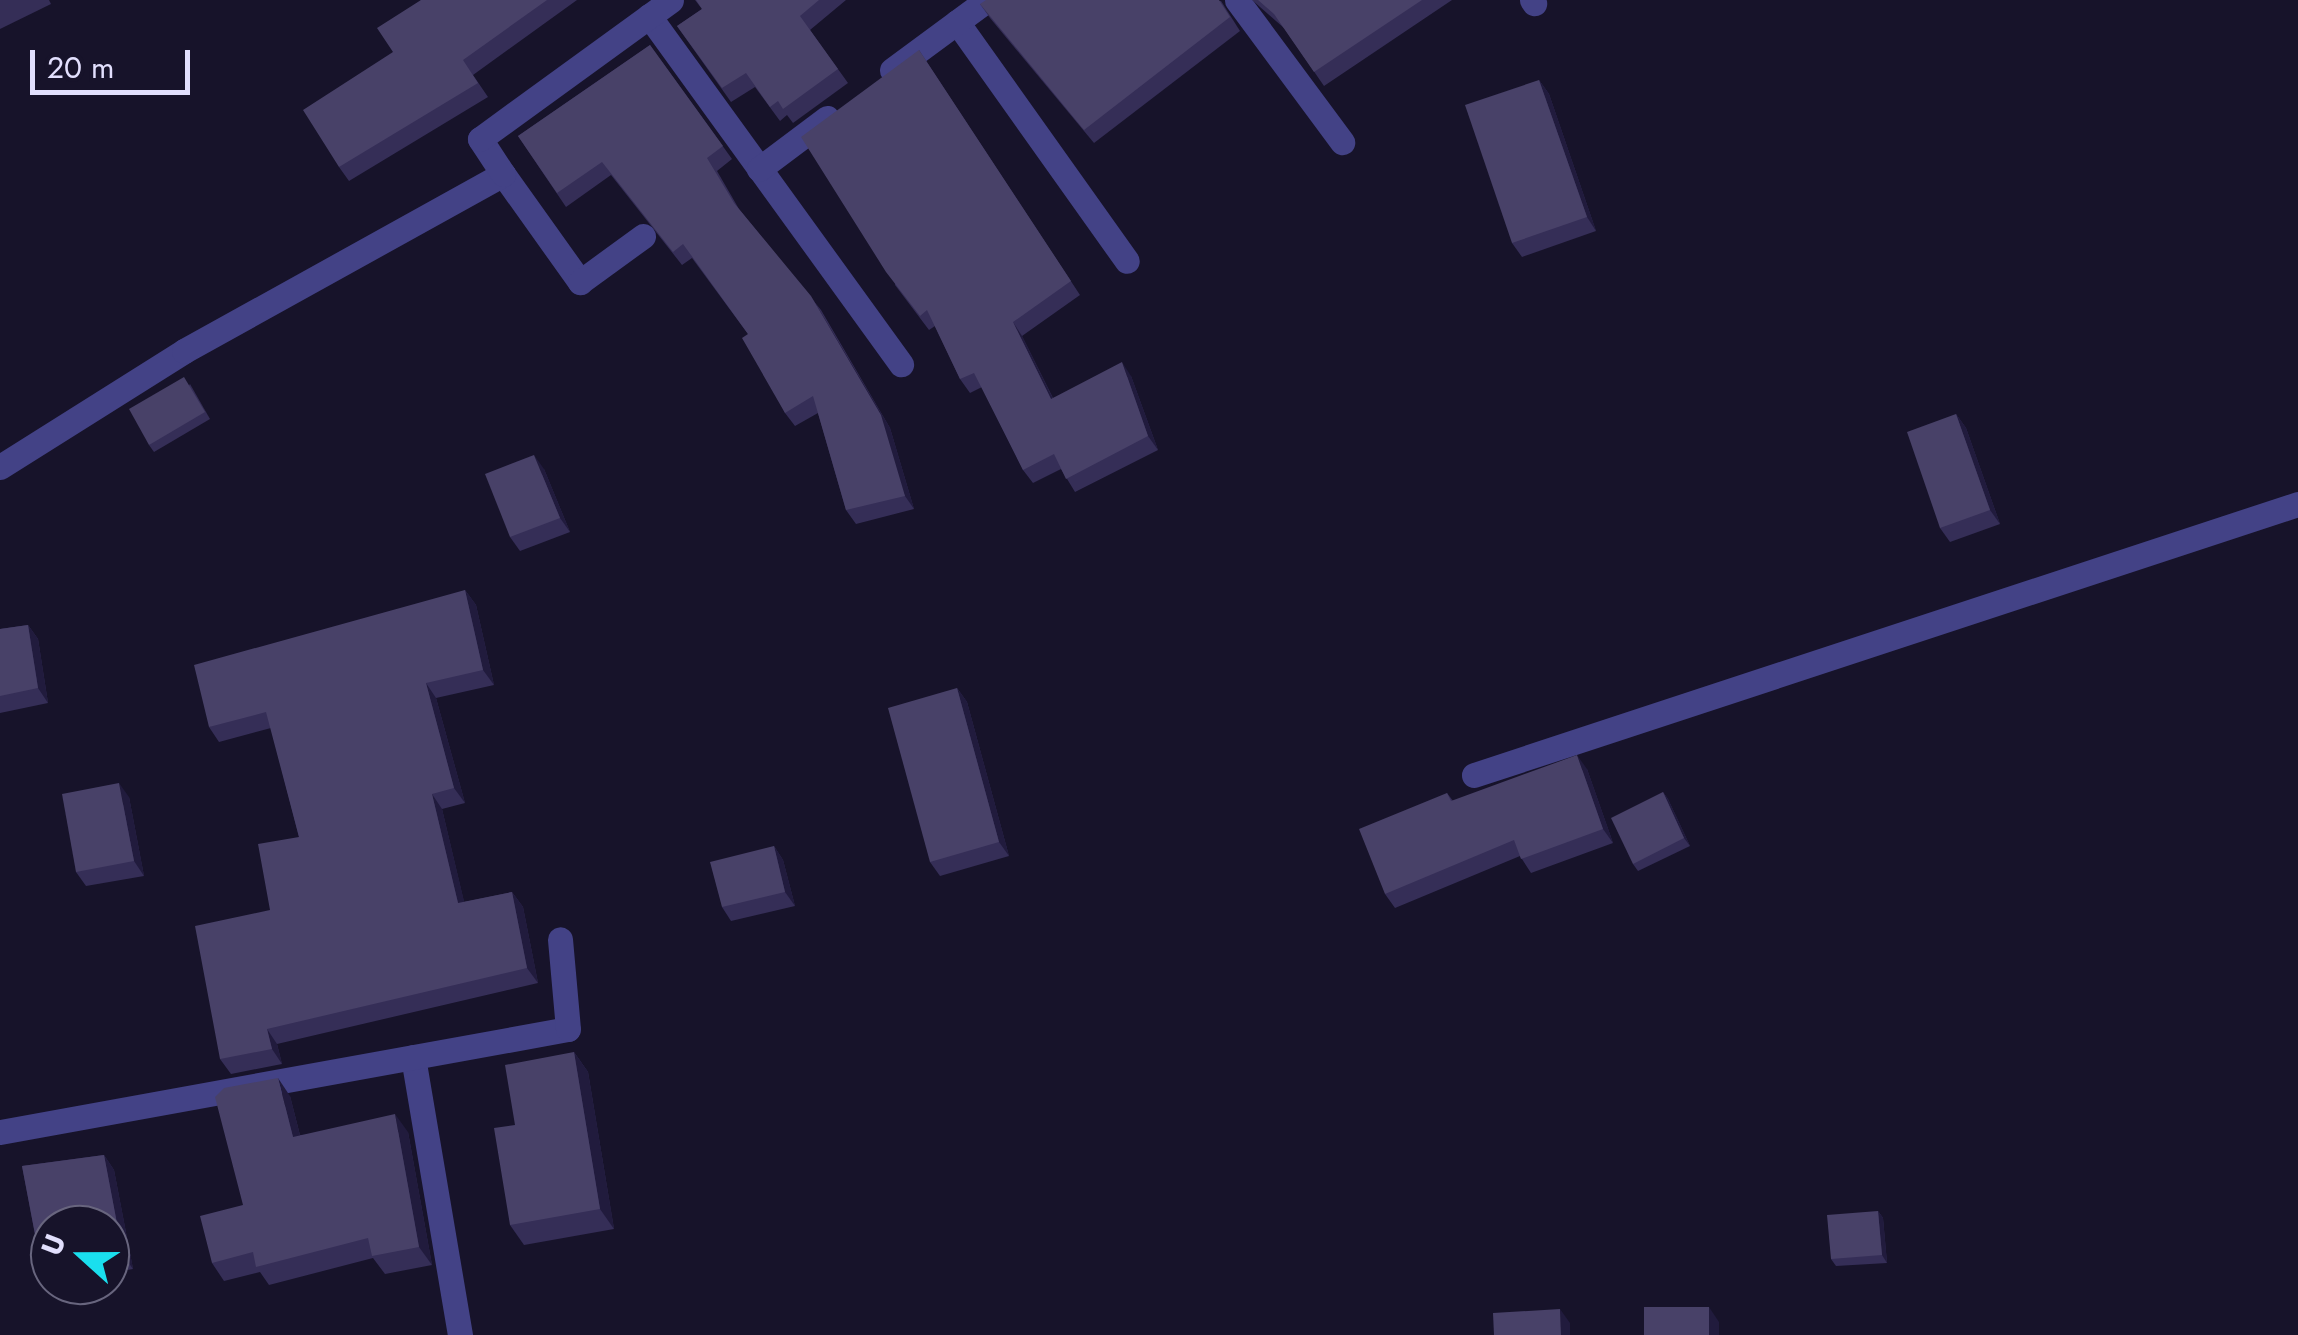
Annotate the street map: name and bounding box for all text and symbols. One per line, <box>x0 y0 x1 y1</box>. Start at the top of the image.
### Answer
scale bar <box>35 30 195 92</box>
text: 20 m <box>47 46 114 89</box>
north arrow <box>30 1205 130 1305</box>
text: U <box>31 1228 76 1261</box>

